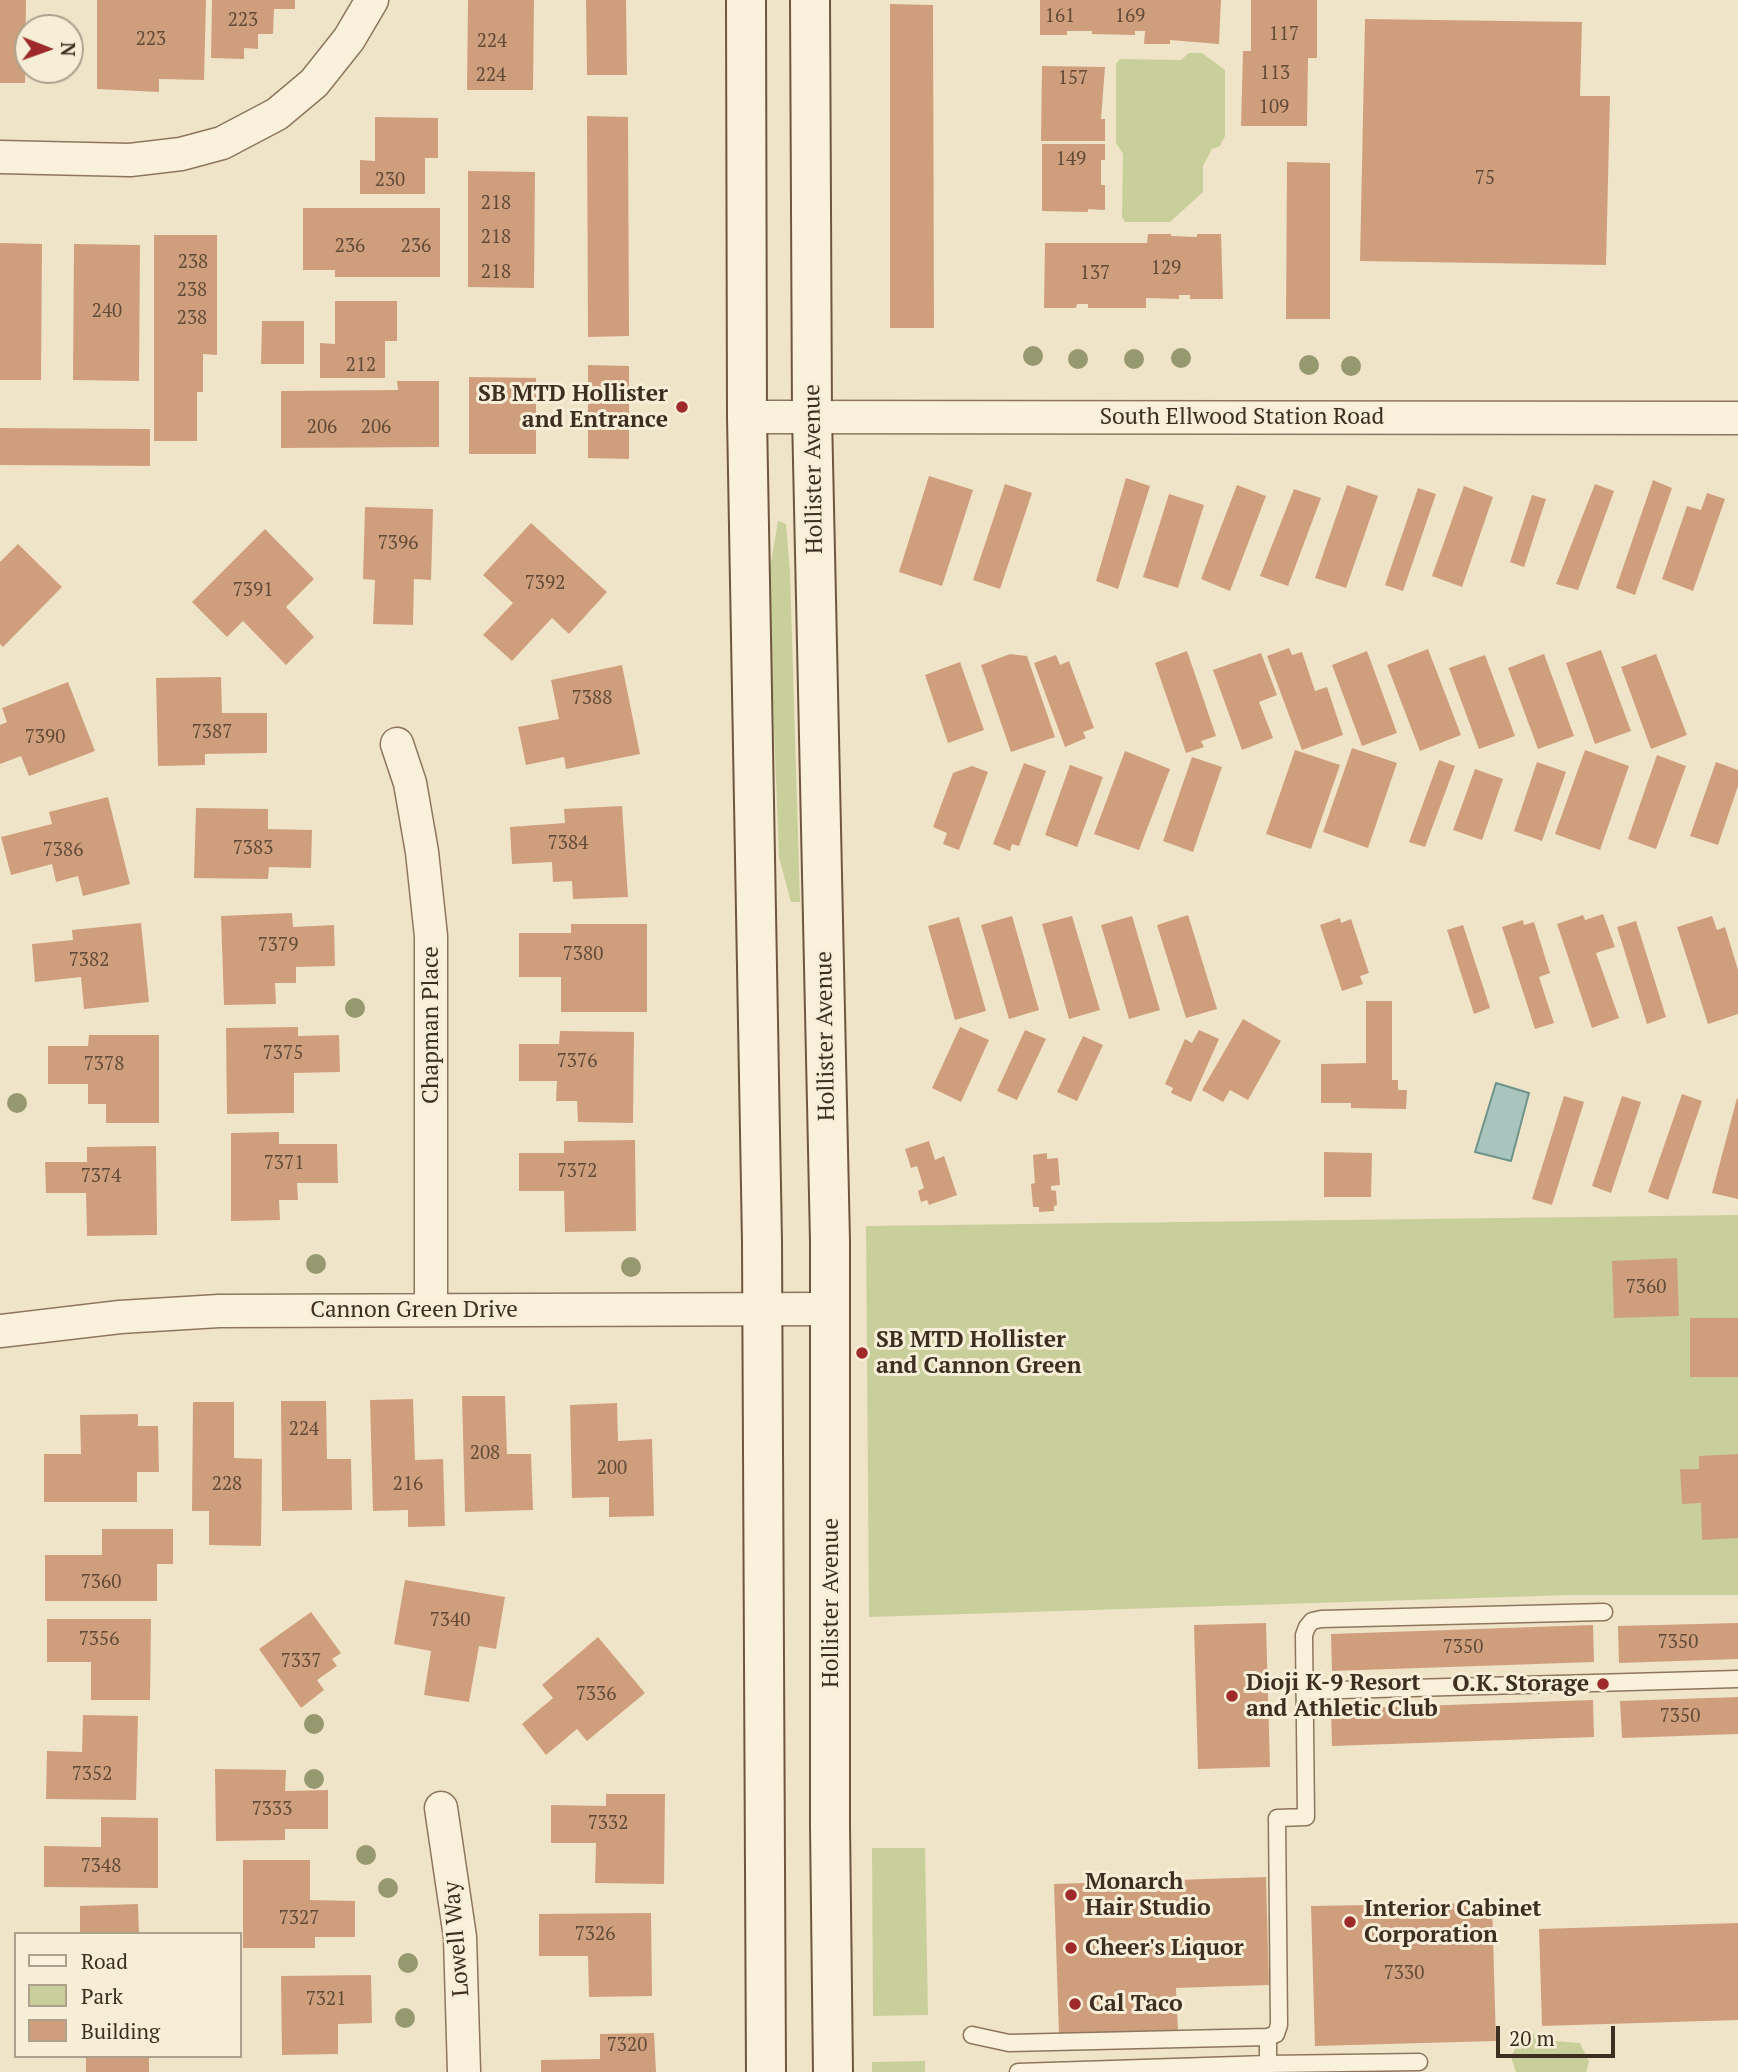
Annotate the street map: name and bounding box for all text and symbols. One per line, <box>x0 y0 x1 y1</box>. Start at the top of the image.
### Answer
house number: 161 <box>1045 6 1075 28</box>
house number: 169 <box>1115 6 1145 28</box>
house number: 223 <box>228 10 258 32</box>
north arrow <box>14 14 84 84</box>
house number: 117 <box>1269 24 1299 46</box>
house number: 223 <box>136 29 166 51</box>
house number: 224 <box>477 31 507 53</box>
text: N <box>56 42 81 57</box>
house number: 113 <box>1260 63 1290 85</box>
house number: 224 <box>476 65 506 87</box>
house number: 157 <box>1058 68 1088 90</box>
house number: 109 <box>1259 97 1289 119</box>
house number: 149 <box>1056 149 1086 171</box>
house number: 75 <box>1475 168 1495 190</box>
house number: 230 <box>375 170 405 192</box>
house number: 218 <box>481 193 511 215</box>
house number: 218 <box>481 227 511 249</box>
house number: 236 <box>335 236 365 258</box>
house number: 236 <box>401 236 431 258</box>
house number: 238 <box>178 252 208 274</box>
house number: 129 <box>1151 258 1181 280</box>
house number: 218 <box>481 262 511 284</box>
house number: 137 <box>1080 263 1110 285</box>
house number: 238 <box>177 280 207 302</box>
house number: 240 <box>92 301 122 323</box>
house number: 238 <box>177 308 207 330</box>
house number: 212 <box>346 355 376 377</box>
place label: SB MTD Hollister and Entrance <box>478 380 668 434</box>
street label: Hollister Avenue <box>799 384 829 554</box>
marker: SB MTD Hollister and Entrance <box>674 399 690 415</box>
street label: South Ellwood Station Road <box>1100 403 1384 431</box>
house number: 206 <box>307 417 337 439</box>
house number: 206 <box>361 417 391 439</box>
house number: 7396 <box>378 533 418 555</box>
house number: 7392 <box>525 573 565 595</box>
house number: 7391 <box>233 580 273 602</box>
house number: 7388 <box>572 688 612 710</box>
house number: 7387 <box>192 722 232 744</box>
house number: 7390 <box>25 727 65 749</box>
house number: 7384 <box>548 833 588 855</box>
house number: 7383 <box>233 838 273 860</box>
house number: 7386 <box>43 840 83 862</box>
house number: 7379 <box>258 935 298 957</box>
house number: 7380 <box>563 944 603 966</box>
street label: Chapman Place <box>417 946 445 1104</box>
house number: 7382 <box>69 950 109 972</box>
street label: Hollister Avenue <box>811 951 841 1121</box>
house number: 7375 <box>263 1043 303 1065</box>
house number: 7376 <box>557 1051 597 1073</box>
house number: 7378 <box>84 1054 124 1076</box>
house number: 7371 <box>264 1153 304 1175</box>
house number: 7372 <box>557 1161 597 1183</box>
house number: 7374 <box>81 1166 121 1188</box>
house number: 7360 <box>1626 1277 1666 1299</box>
street label: Cannon Green Drive <box>310 1296 518 1324</box>
place label: SB MTD Hollister and Cannon Green <box>876 1326 1081 1380</box>
marker: SB MTD Hollister and Cannon Green <box>854 1345 870 1361</box>
house number: 224 <box>289 1419 319 1441</box>
house number: 208 <box>470 1443 500 1465</box>
house number: 200 <box>597 1458 627 1480</box>
house number: 228 <box>212 1474 242 1496</box>
house number: 216 <box>393 1474 423 1496</box>
street label: Hollister Avenue <box>817 1518 845 1688</box>
house number: 7360 <box>81 1572 121 1594</box>
house number: 7340 <box>430 1610 470 1632</box>
house number: 7356 <box>79 1629 119 1651</box>
house number: 7350 <box>1658 1632 1698 1654</box>
house number: 7350 <box>1443 1637 1483 1659</box>
house number: 7337 <box>281 1651 321 1673</box>
place label: Dioji K-9 Resort and Athletic Club <box>1246 1669 1438 1723</box>
place label: O.K. Storage <box>1452 1670 1589 1698</box>
marker: O.K. Storage <box>1595 1676 1611 1692</box>
house number: 7336 <box>576 1684 616 1706</box>
marker: Dioji K-9 Resort and Athletic Club <box>1224 1688 1240 1704</box>
house number: 7350 <box>1660 1706 1700 1728</box>
house number: 7352 <box>72 1764 112 1786</box>
house number: 7333 <box>252 1799 292 1821</box>
house number: 7332 <box>588 1813 628 1835</box>
house number: 7348 <box>81 1856 121 1878</box>
place label: Monarch Hair Studio <box>1085 1868 1211 1922</box>
street label: Lowell Way <box>438 1880 476 1998</box>
marker: Monarch Hair Studio <box>1063 1887 1079 1903</box>
place label: Interior Cabinet Corporation <box>1364 1895 1542 1949</box>
house number: 7327 <box>279 1908 319 1930</box>
marker: Interior Cabinet Corporation <box>1342 1914 1358 1930</box>
house number: 7326 <box>575 1924 615 1946</box>
legend <box>14 1932 242 2058</box>
place label: Cheer's Liquor <box>1085 1934 1244 1962</box>
marker: Cheer's Liquor <box>1063 1940 1079 1956</box>
text: Road <box>81 1947 128 1975</box>
house number: 7330 <box>1384 1963 1424 1985</box>
text: Park <box>81 1982 123 2010</box>
house number: 7321 <box>306 1989 346 2011</box>
place label: Cal Taco <box>1089 1990 1183 2018</box>
marker: Cal Taco <box>1067 1996 1083 2012</box>
scale bar <box>1500 2012 1619 2056</box>
text: Building <box>81 2017 160 2045</box>
text: 20 m <box>1509 2024 1555 2052</box>
house number: 7320 <box>607 2035 647 2057</box>

